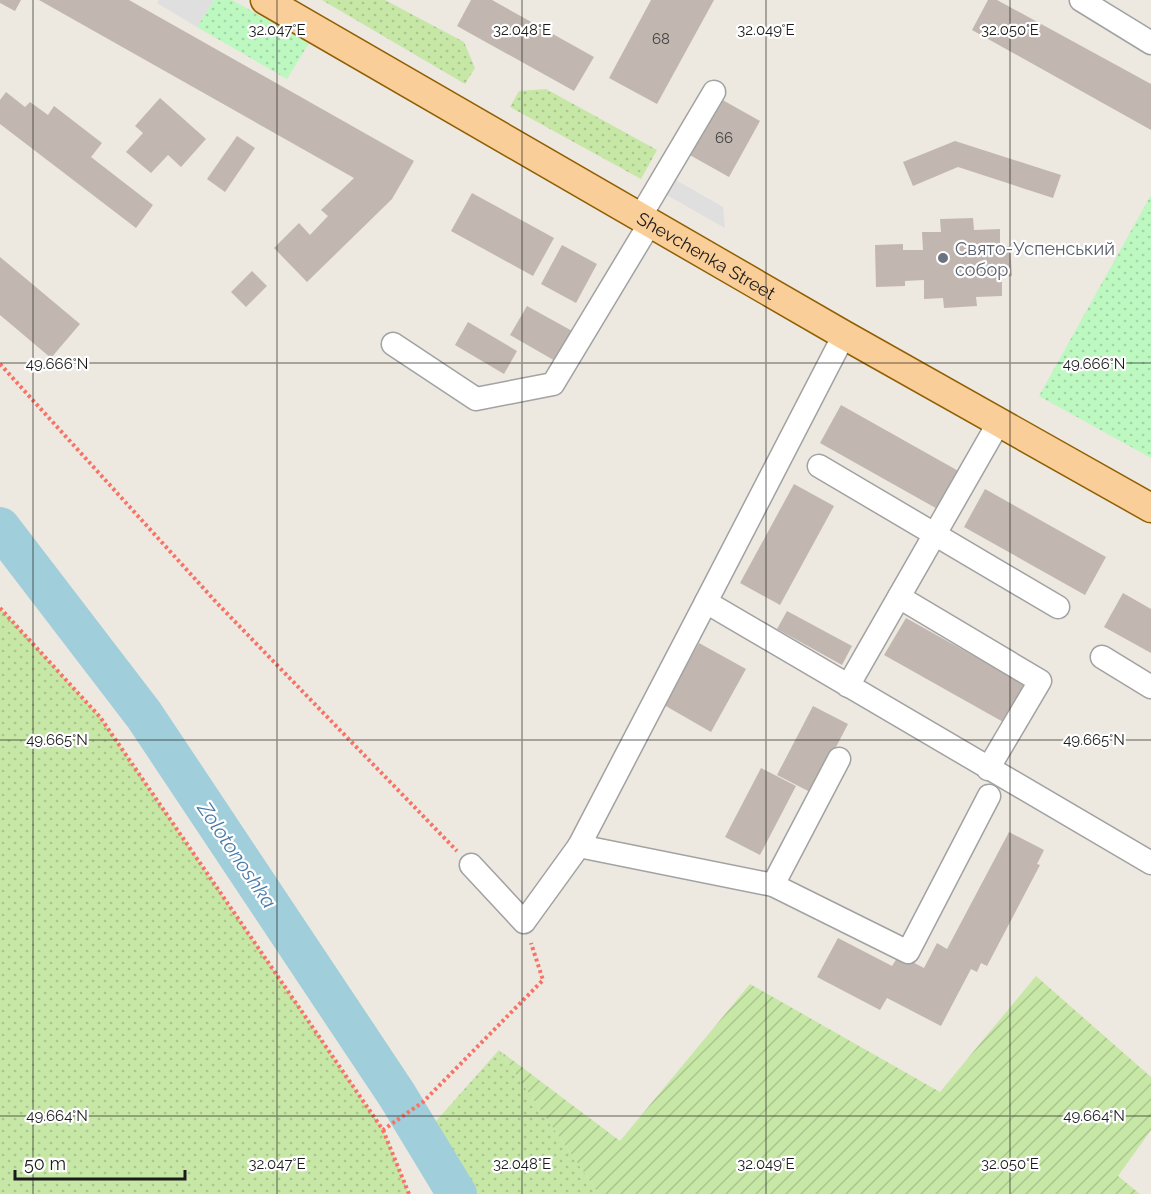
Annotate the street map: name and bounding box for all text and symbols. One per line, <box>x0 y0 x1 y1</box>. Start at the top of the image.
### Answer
text: 32.047°E <box>248 21 306 39</box>
text: 32.048°E <box>493 21 551 39</box>
text: 32.049°E <box>737 21 795 39</box>
text: 32.050°E <box>981 21 1039 39</box>
house number: 68 <box>652 30 670 48</box>
house number: 66 <box>715 129 733 147</box>
street label: Shevchenka Street <box>634 207 779 304</box>
place label: Свято-Успенський собор <box>955 238 1115 280</box>
marker: Свято-Успенський собор <box>936 251 950 265</box>
text: 49.666°N <box>26 355 88 373</box>
text: 49.666°N <box>1063 355 1125 373</box>
text: 49.665°N <box>26 731 88 749</box>
text: 49.665°N <box>1063 731 1125 749</box>
water label: Zolotonoshka <box>192 796 281 913</box>
text: 49.664°N <box>26 1107 88 1125</box>
text: 49.664°N <box>1063 1107 1125 1125</box>
scale bar <box>15 1143 184 1181</box>
text: 50 m <box>24 1153 66 1174</box>
text: 32.047°E <box>248 1155 306 1173</box>
text: 32.048°E <box>493 1155 551 1173</box>
text: 32.049°E <box>737 1155 795 1173</box>
text: 32.050°E <box>981 1155 1039 1173</box>

